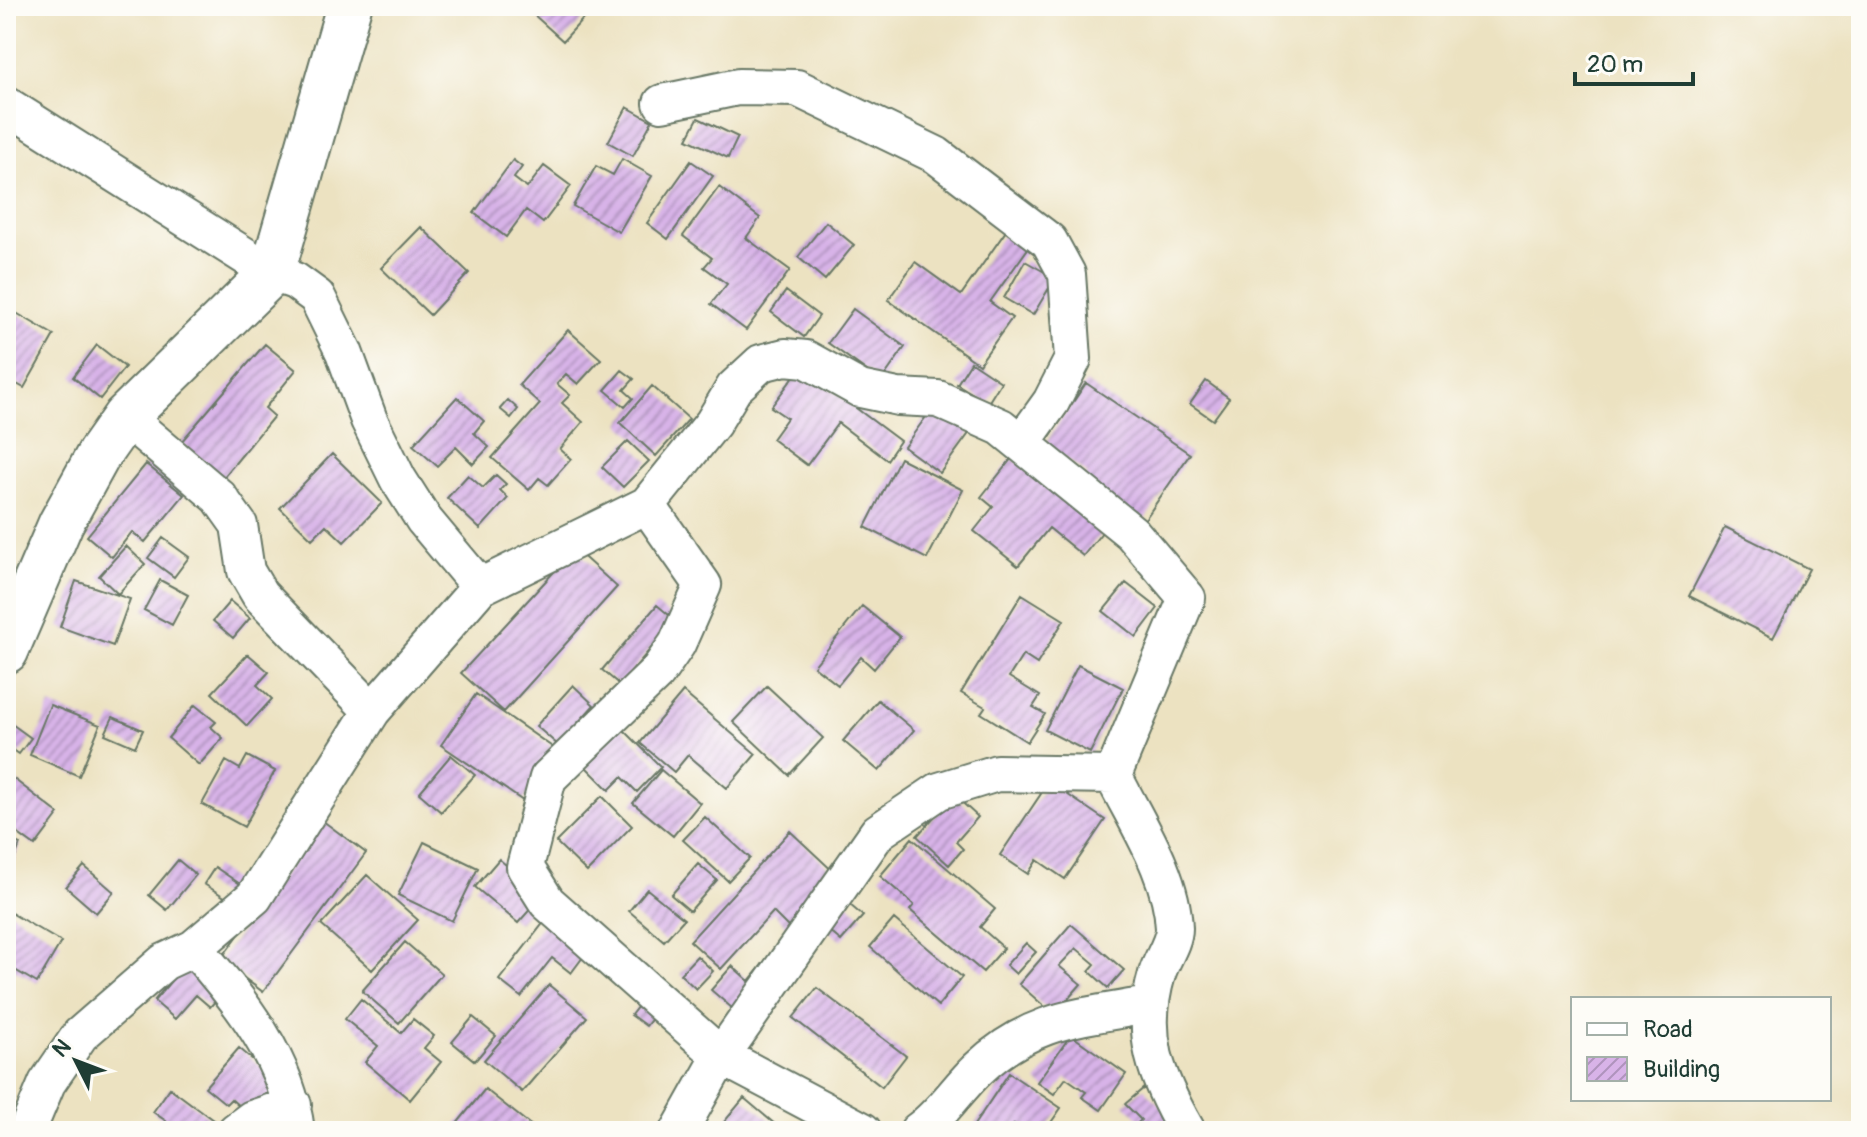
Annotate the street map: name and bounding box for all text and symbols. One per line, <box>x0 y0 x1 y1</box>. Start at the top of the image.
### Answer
scale bar <box>1575 36 1693 86</box>
text: 20 m <box>1587 50 1643 79</box>
legend <box>1571 997 1831 1101</box>
text: Road <box>1643 1015 1693 1044</box>
north arrow <box>36 1021 116 1101</box>
text: N <box>46 1033 77 1063</box>
text: Building <box>1643 1055 1720 1084</box>

